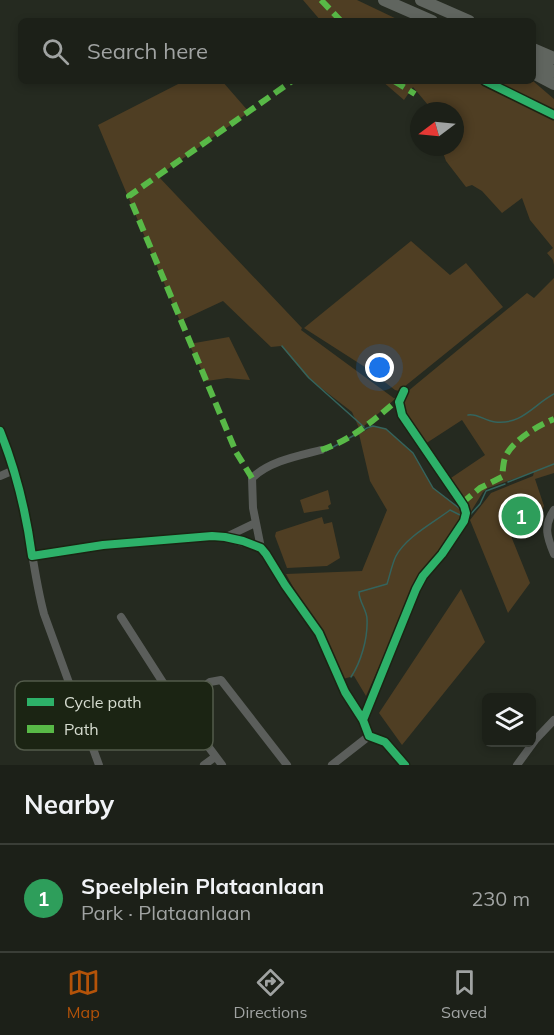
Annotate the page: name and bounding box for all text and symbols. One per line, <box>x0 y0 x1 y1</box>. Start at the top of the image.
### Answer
search box <box>18 18 536 84</box>
icon: search <box>39 35 72 68</box>
text: Search here <box>87 37 208 65</box>
north arrow <box>410 102 464 156</box>
your location <box>365 353 394 382</box>
pin: 1 <box>502 494 540 538</box>
legend <box>15 681 213 750</box>
text: Cycle path <box>64 692 142 712</box>
map controls <box>482 693 536 747</box>
button: layers <box>482 693 536 747</box>
text: Path <box>64 719 99 739</box>
text: Nearby <box>24 788 114 821</box>
text: Speelplein Plataanlaan <box>81 872 324 900</box>
text: 1 <box>38 886 50 911</box>
text: 230 m <box>471 886 530 911</box>
text: Park · Plataanlaan <box>81 900 251 925</box>
tab: Map <box>67 966 100 1022</box>
tab: Directions <box>233 966 307 1022</box>
tab: Saved <box>441 966 487 1022</box>

